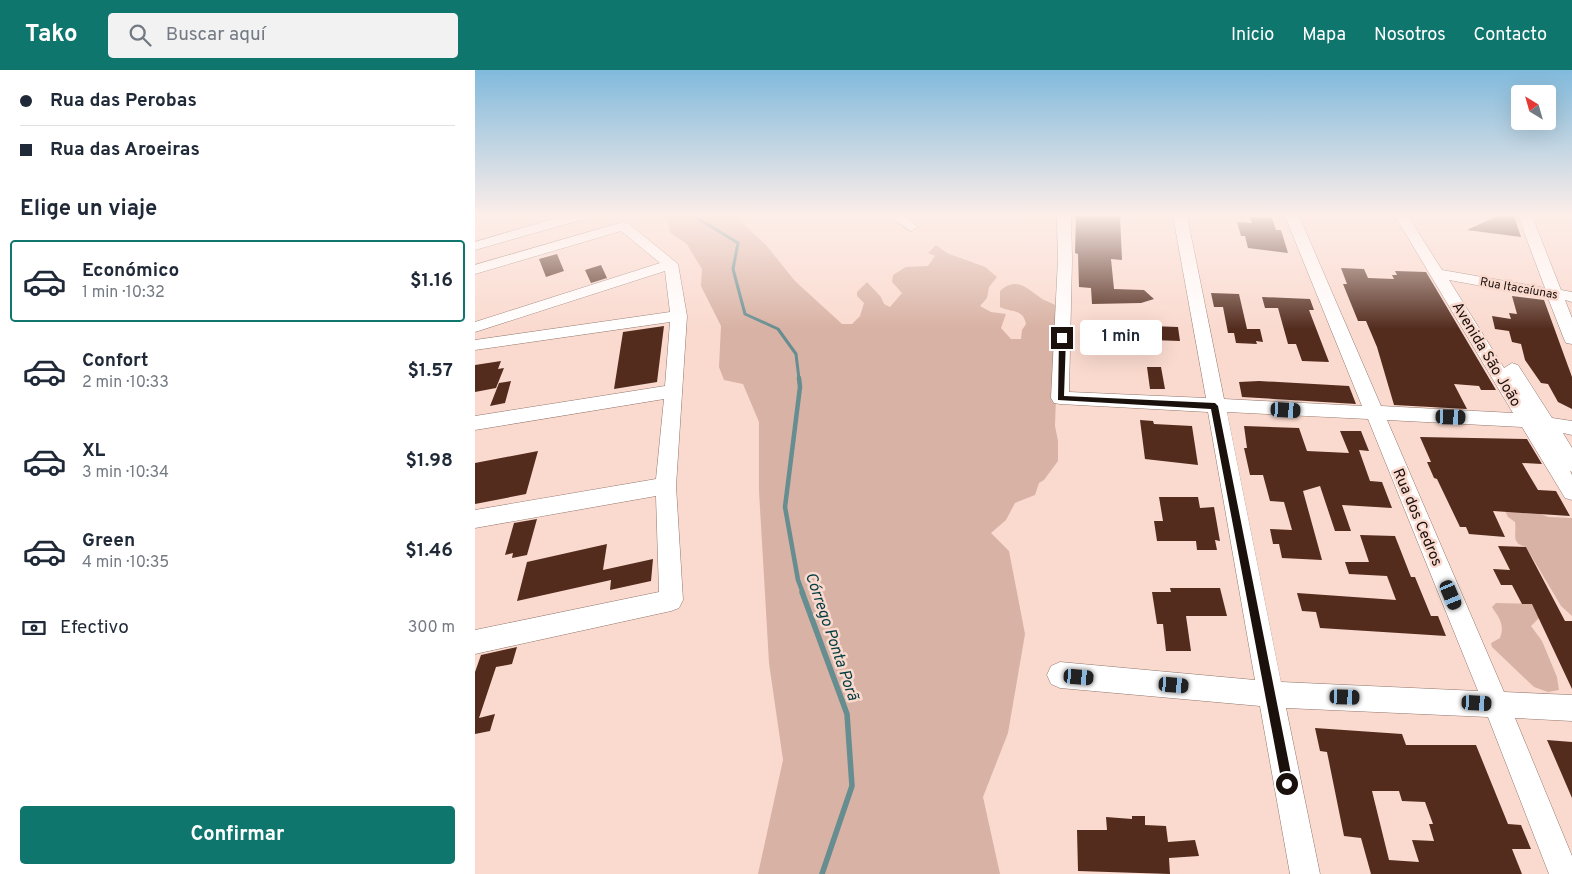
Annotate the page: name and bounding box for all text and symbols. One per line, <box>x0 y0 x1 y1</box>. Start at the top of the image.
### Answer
search box <box>108 13 458 58</box>
text: Tako <box>25 20 78 50</box>
icon: search <box>126 21 154 49</box>
text: Buscar aquí <box>166 23 266 47</box>
text: Inicio <box>1231 24 1274 47</box>
text: Mapa <box>1302 24 1346 47</box>
text: Nosotros <box>1374 24 1446 47</box>
text: Contacto <box>1474 24 1547 47</box>
north arrow <box>1511 85 1556 130</box>
map controls <box>1511 85 1556 130</box>
text: Rua das Perobas <box>50 89 197 113</box>
text: Rua das Aroeiras <box>50 138 200 162</box>
text: Elige un viaje <box>20 196 157 223</box>
icon: car <box>22 259 67 304</box>
text: Económico <box>82 259 179 283</box>
text: $1.16 <box>410 269 453 293</box>
street label: Rua Itacaíunas <box>1479 274 1559 304</box>
text: 1 min · 10:32 <box>82 283 165 303</box>
street label: Avenida São João <box>1447 299 1524 411</box>
callout: 1 min <box>1079 320 1162 356</box>
route end <box>1051 327 1073 349</box>
text: 1 min <box>1102 327 1140 347</box>
icon: car <box>22 349 67 394</box>
text: Confort <box>82 349 148 373</box>
text: $1.57 <box>407 359 453 383</box>
text: 2 min · 10:33 <box>82 373 169 393</box>
car <box>1270 402 1301 418</box>
car <box>1435 409 1466 425</box>
icon: car <box>22 439 67 484</box>
text: XL <box>82 439 105 463</box>
text: $1.98 <box>406 449 453 473</box>
text: 3 min · 10:34 <box>82 463 169 483</box>
street label: Rua dos Cedros <box>1388 466 1446 569</box>
icon: car <box>22 529 67 574</box>
text: Green <box>82 529 135 553</box>
text: $1.46 <box>405 539 453 563</box>
text: 4 min · 10:35 <box>82 553 169 573</box>
water label: Córrego Ponta Porã <box>800 570 863 704</box>
car <box>1438 578 1463 612</box>
icon: cash <box>20 614 48 642</box>
text: Efectivo <box>60 616 129 640</box>
text: 300 m <box>408 618 455 638</box>
car <box>1063 668 1094 686</box>
car <box>1158 676 1189 694</box>
car <box>1329 689 1360 705</box>
car <box>1461 695 1492 711</box>
route start <box>1276 773 1298 795</box>
button: Confirmar <box>20 806 455 864</box>

